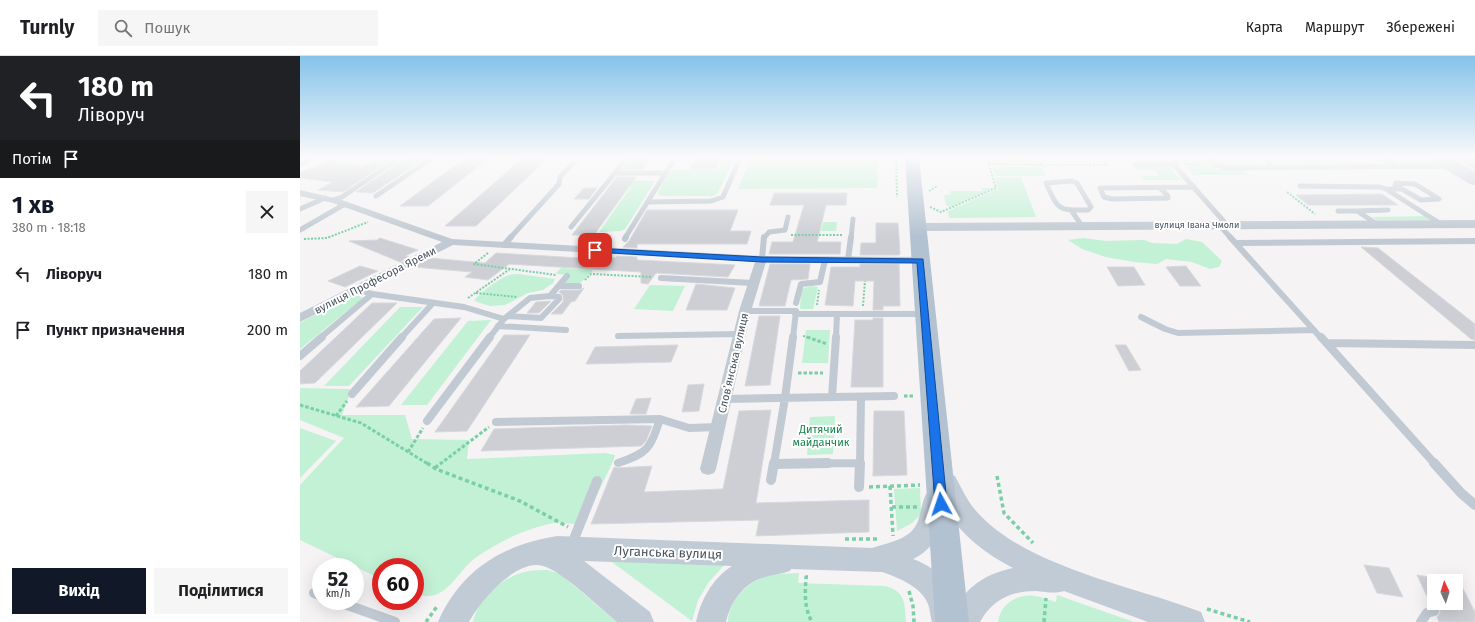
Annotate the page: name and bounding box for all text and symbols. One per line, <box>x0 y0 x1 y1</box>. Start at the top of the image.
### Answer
search box <box>98 10 378 46</box>
text: Turnly <box>20 16 74 39</box>
icon: search <box>112 17 134 39</box>
text: Пошук <box>144 19 190 37</box>
text: Карта <box>1246 19 1283 36</box>
text: Маршрут <box>1305 19 1364 36</box>
text: Збережені <box>1386 19 1455 36</box>
text: 180 m <box>78 70 154 103</box>
icon: left <box>12 72 64 124</box>
text: Ліворуч <box>78 104 145 126</box>
icon: arrive <box>60 148 82 170</box>
text: Потім <box>12 150 52 168</box>
text: 1 хв <box>12 191 54 219</box>
button: close <box>246 191 288 233</box>
text: 380 m · 18:18 <box>12 220 86 235</box>
street label: вулиця Івана Чмоли <box>1155 220 1239 230</box>
pin <box>578 233 612 267</box>
icon: arrive <box>584 239 606 261</box>
street label: вулиця Професора Яреми <box>312 244 438 317</box>
icon: left <box>12 263 34 285</box>
text: Ліворуч <box>46 265 102 283</box>
text: 180 m <box>248 265 288 283</box>
street label: Словʼянська вулиця <box>716 312 751 414</box>
icon: arrive <box>12 319 34 341</box>
text: Пункт призначення <box>46 321 185 339</box>
text: 200 m <box>247 321 288 339</box>
park label: Дитячий майданчик <box>793 423 850 449</box>
position arrow <box>920 483 962 525</box>
street label: Луганська вулиця <box>614 543 722 562</box>
speed limit sign: 60 <box>372 558 424 610</box>
text: 52 <box>328 567 348 591</box>
button: Вихід <box>12 568 146 614</box>
button: Поділитися <box>154 568 288 614</box>
north arrow <box>1427 574 1463 610</box>
map controls <box>1427 574 1463 610</box>
text: km/h <box>326 588 350 600</box>

